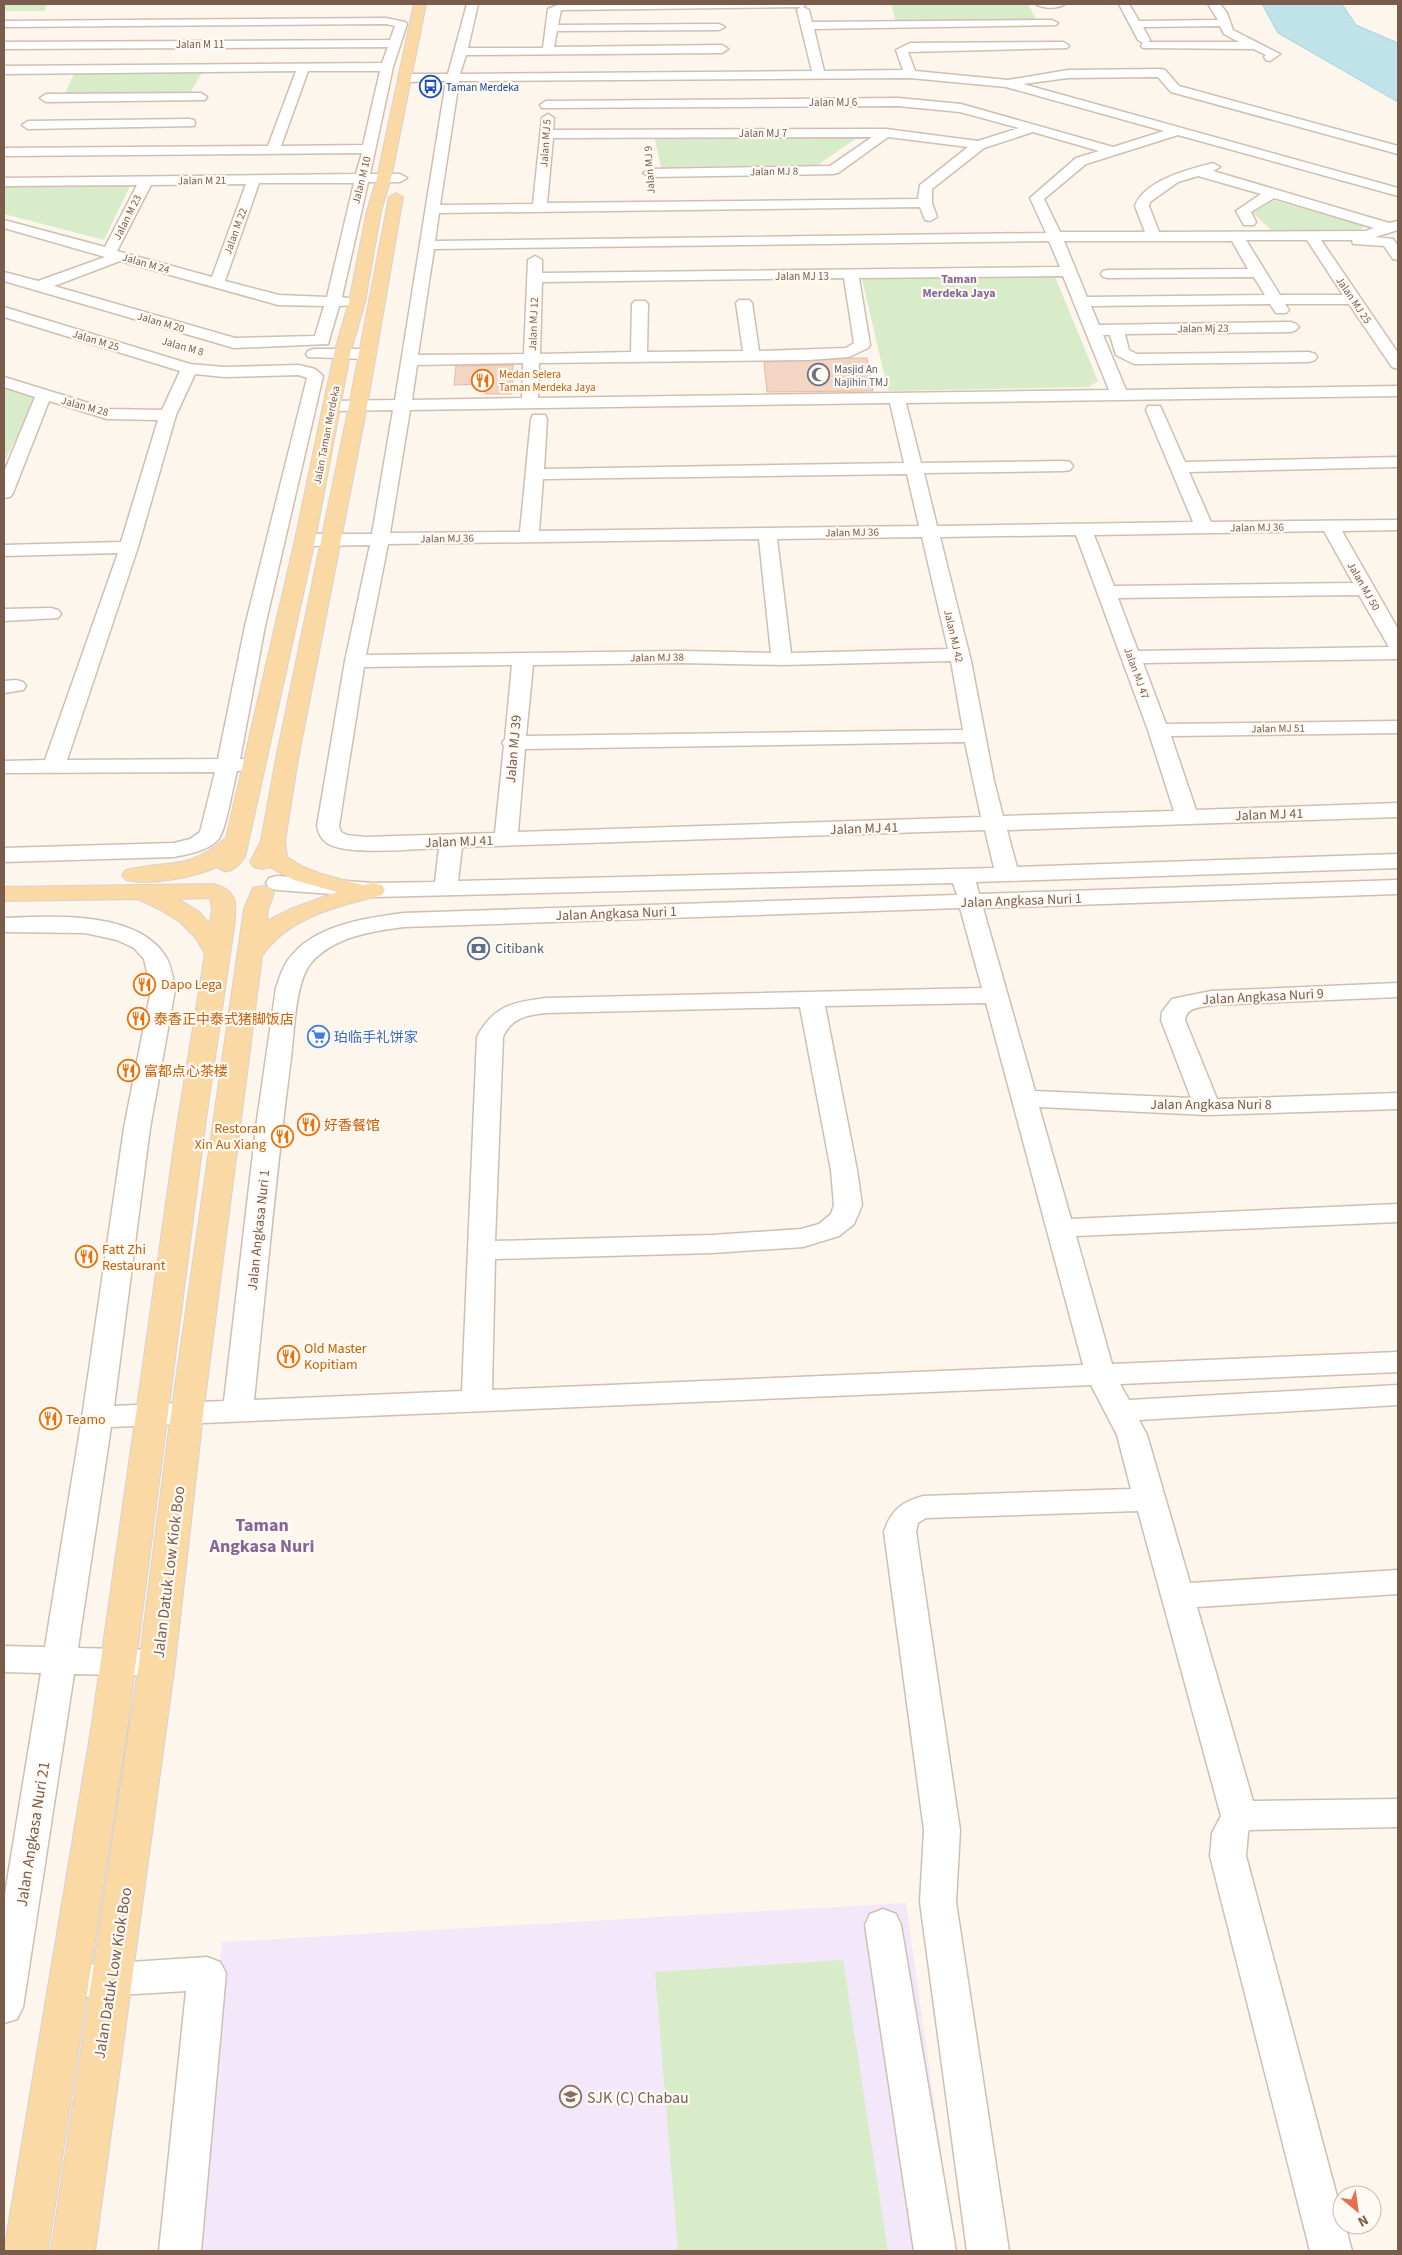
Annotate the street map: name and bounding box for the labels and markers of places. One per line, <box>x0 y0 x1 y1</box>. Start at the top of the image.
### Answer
bus stop icon: Taman Merdeka <box>418 75 442 99</box>
place label: Taman Merdeka <box>446 80 519 95</box>
place label: Masjid An Najihin TMJ <box>834 362 888 390</box>
mosque icon: Masjid An Najihin TMJ <box>806 363 830 387</box>
place label: Medan Selera Taman Merdeka Jaya <box>499 367 596 395</box>
restaurant icon: Medan Selera Taman Merdeka Jaya <box>471 368 495 392</box>
bank icon: Citibank <box>467 936 491 960</box>
place label: Citibank <box>495 939 544 959</box>
restaurant icon: Dapo Lega <box>133 972 157 996</box>
place label: Dapo Lega <box>161 975 222 995</box>
restaurant icon: 泰香正中泰式猪脚饭店 <box>126 1007 150 1031</box>
place label: 泰香正中泰式猪脚饭店 <box>154 1010 294 1030</box>
supermarket icon: 珀临手礼饼家 <box>306 1025 330 1049</box>
place label: 珀临手礼饼家 <box>334 1028 418 1048</box>
restaurant icon: 富都点心茶楼 <box>116 1059 140 1083</box>
place label: 富都点心茶楼 <box>144 1062 228 1082</box>
restaurant icon: 好香餐馆 <box>296 1113 320 1137</box>
place label: 好香餐馆 <box>324 1116 380 1136</box>
place label: Restoran Xin Au Xiang <box>195 1119 266 1155</box>
restaurant icon: Restoran Xin Au Xiang <box>270 1124 294 1148</box>
place label: Fatt Zhi Restaurant <box>102 1240 166 1276</box>
restaurant icon: Fatt Zhi Restaurant <box>74 1245 98 1269</box>
place label: Old Master Kopitiam <box>304 1339 367 1375</box>
restaurant icon: Old Master Kopitiam <box>276 1344 300 1368</box>
restaurant icon: Teamo <box>38 1407 62 1431</box>
place label: Teamo <box>66 1410 106 1430</box>
school or university icon: SJK (C) Chabau <box>559 2085 583 2109</box>
place label: SJK (C) Chabau <box>587 2087 689 2109</box>

